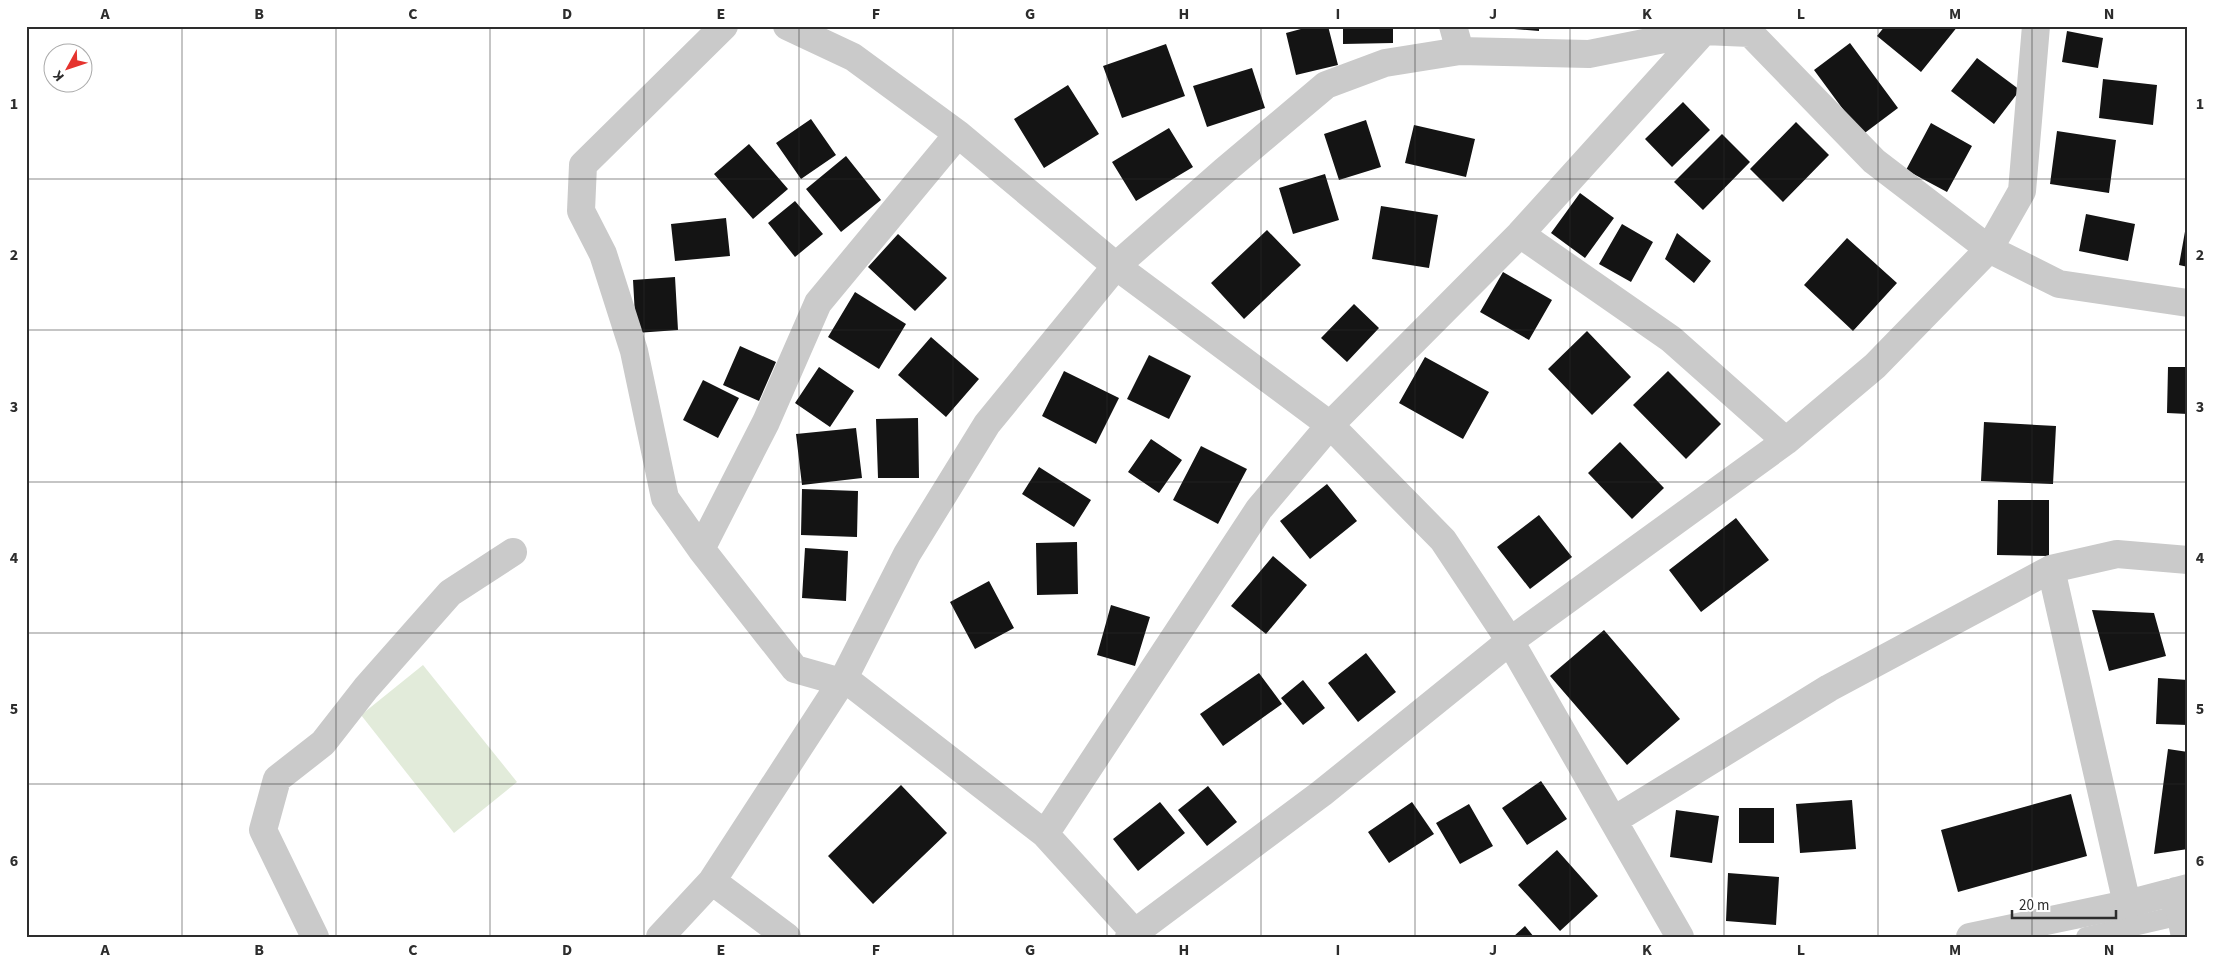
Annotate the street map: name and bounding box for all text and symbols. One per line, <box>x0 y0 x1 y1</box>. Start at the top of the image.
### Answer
text: A <box>99 3 110 25</box>
text: B <box>254 3 264 25</box>
text: C <box>408 3 418 25</box>
text: D <box>562 3 572 25</box>
text: E <box>717 3 725 25</box>
text: F <box>872 3 880 25</box>
text: G <box>1025 3 1035 25</box>
text: H <box>1179 3 1189 25</box>
text: I <box>1336 3 1340 25</box>
text: J <box>1489 3 1497 25</box>
text: K <box>1642 3 1652 25</box>
text: L <box>1797 3 1805 25</box>
text: M <box>1949 3 1961 25</box>
text: N <box>2104 3 2114 25</box>
north arrow <box>42 42 92 92</box>
text: K <box>48 66 69 85</box>
text: 1 <box>10 93 18 115</box>
text: 1 <box>2196 93 2204 115</box>
text: 2 <box>10 244 18 266</box>
text: 2 <box>2196 244 2204 266</box>
text: 3 <box>10 396 18 418</box>
text: 3 <box>2196 396 2204 418</box>
text: 4 <box>10 547 19 569</box>
text: 4 <box>2196 547 2205 569</box>
text: 5 <box>10 698 18 720</box>
text: 5 <box>2196 698 2204 720</box>
text: 6 <box>10 850 18 872</box>
text: 6 <box>2196 850 2204 872</box>
scale bar <box>2012 888 2115 920</box>
text: 20 m <box>2019 895 2049 916</box>
text: A <box>99 939 110 961</box>
text: B <box>254 939 264 961</box>
text: C <box>408 939 418 961</box>
text: D <box>562 939 572 961</box>
text: E <box>717 939 725 961</box>
text: F <box>872 939 880 961</box>
text: G <box>1025 939 1035 961</box>
text: H <box>1179 939 1189 961</box>
text: I <box>1336 939 1340 961</box>
text: J <box>1489 939 1497 961</box>
text: K <box>1642 939 1652 961</box>
text: L <box>1797 939 1805 961</box>
text: M <box>1949 939 1961 961</box>
text: N <box>2104 939 2114 961</box>

